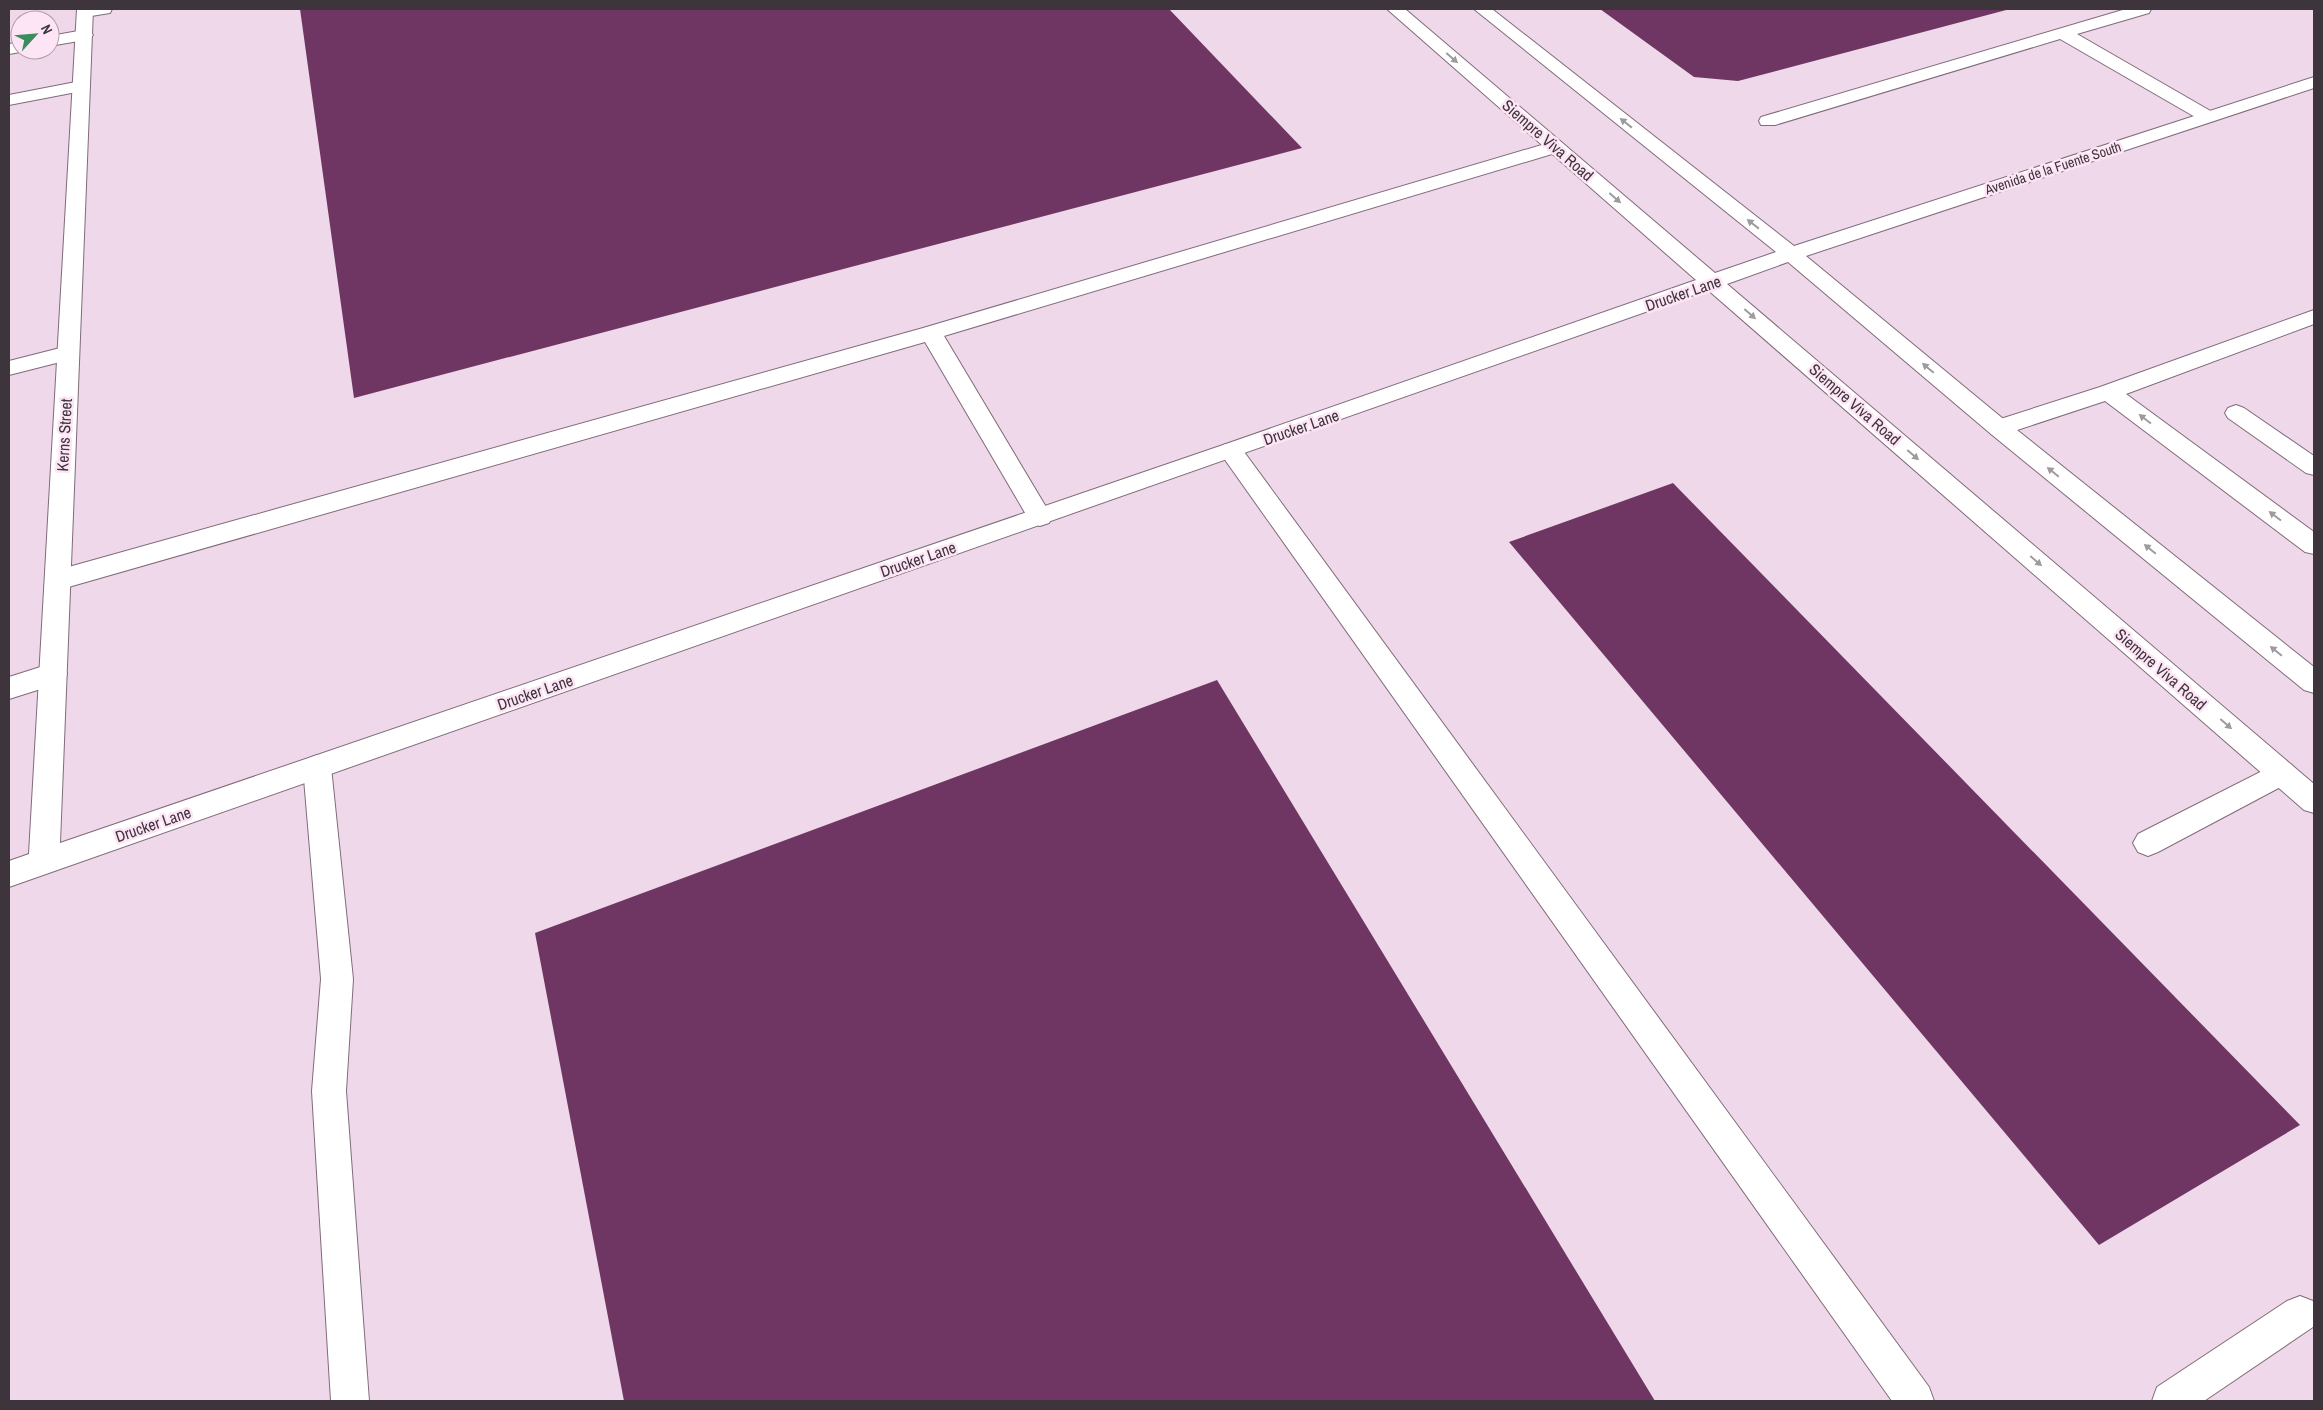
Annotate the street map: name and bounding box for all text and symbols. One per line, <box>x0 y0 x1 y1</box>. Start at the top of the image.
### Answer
north arrow <box>10 10 60 60</box>
text: N <box>37 22 57 37</box>
one-way arrow <box>1445 52 1457 64</box>
street label: Siempre Viva Road <box>1498 94 1598 186</box>
one-way arrow <box>1620 117 1633 128</box>
street label: Avenida de la Fuente South <box>1982 137 2123 199</box>
one-way arrow <box>1608 192 1620 204</box>
one-way arrow <box>1747 218 1760 229</box>
street label: Drucker Lane <box>1642 270 1724 316</box>
one-way arrow <box>1744 309 1757 320</box>
street label: Siempre Viva Road <box>1805 358 1905 450</box>
one-way arrow <box>1921 363 1934 374</box>
street label: Kerns Street <box>51 398 77 472</box>
street label: Drucker Lane <box>1260 404 1342 450</box>
one-way arrow <box>2139 414 2152 425</box>
one-way arrow <box>1907 449 1920 460</box>
one-way arrow <box>2047 466 2060 477</box>
one-way arrow <box>2268 511 2282 521</box>
street label: Drucker Lane <box>877 536 959 582</box>
one-way arrow <box>2144 544 2157 555</box>
one-way arrow <box>2030 555 2042 567</box>
street label: Siempre Viva Road <box>2111 623 2211 715</box>
one-way arrow <box>2270 646 2283 657</box>
street label: Drucker Lane <box>494 669 576 715</box>
one-way arrow <box>2219 719 2232 730</box>
street label: Drucker Lane <box>112 801 194 847</box>

